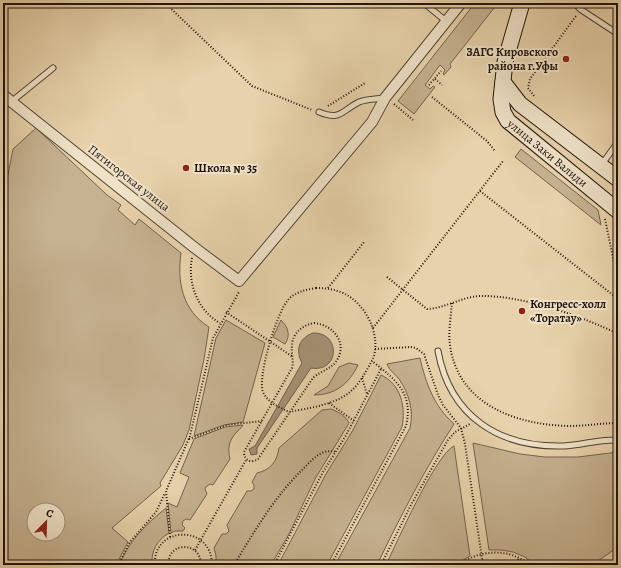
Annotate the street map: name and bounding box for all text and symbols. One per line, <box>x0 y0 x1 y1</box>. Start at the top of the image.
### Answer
place label: ЗАГС Кировского района г.Уфы <box>466 44 558 74</box>
marker: ЗАГС Кировского района г.Уфы <box>561 54 571 64</box>
street label: улица Заки Валиди <box>503 115 591 191</box>
street label: Пятигорская улица <box>85 141 174 215</box>
place label: Школа № 35 <box>194 160 257 176</box>
marker: Школа № 35 <box>181 163 191 173</box>
place label: Конгресс-холл «Торатау» <box>530 296 606 326</box>
marker: Конгресс-холл «Торатау» <box>517 306 527 316</box>
north arrow <box>26 502 66 542</box>
text: С <box>44 505 56 522</box>

